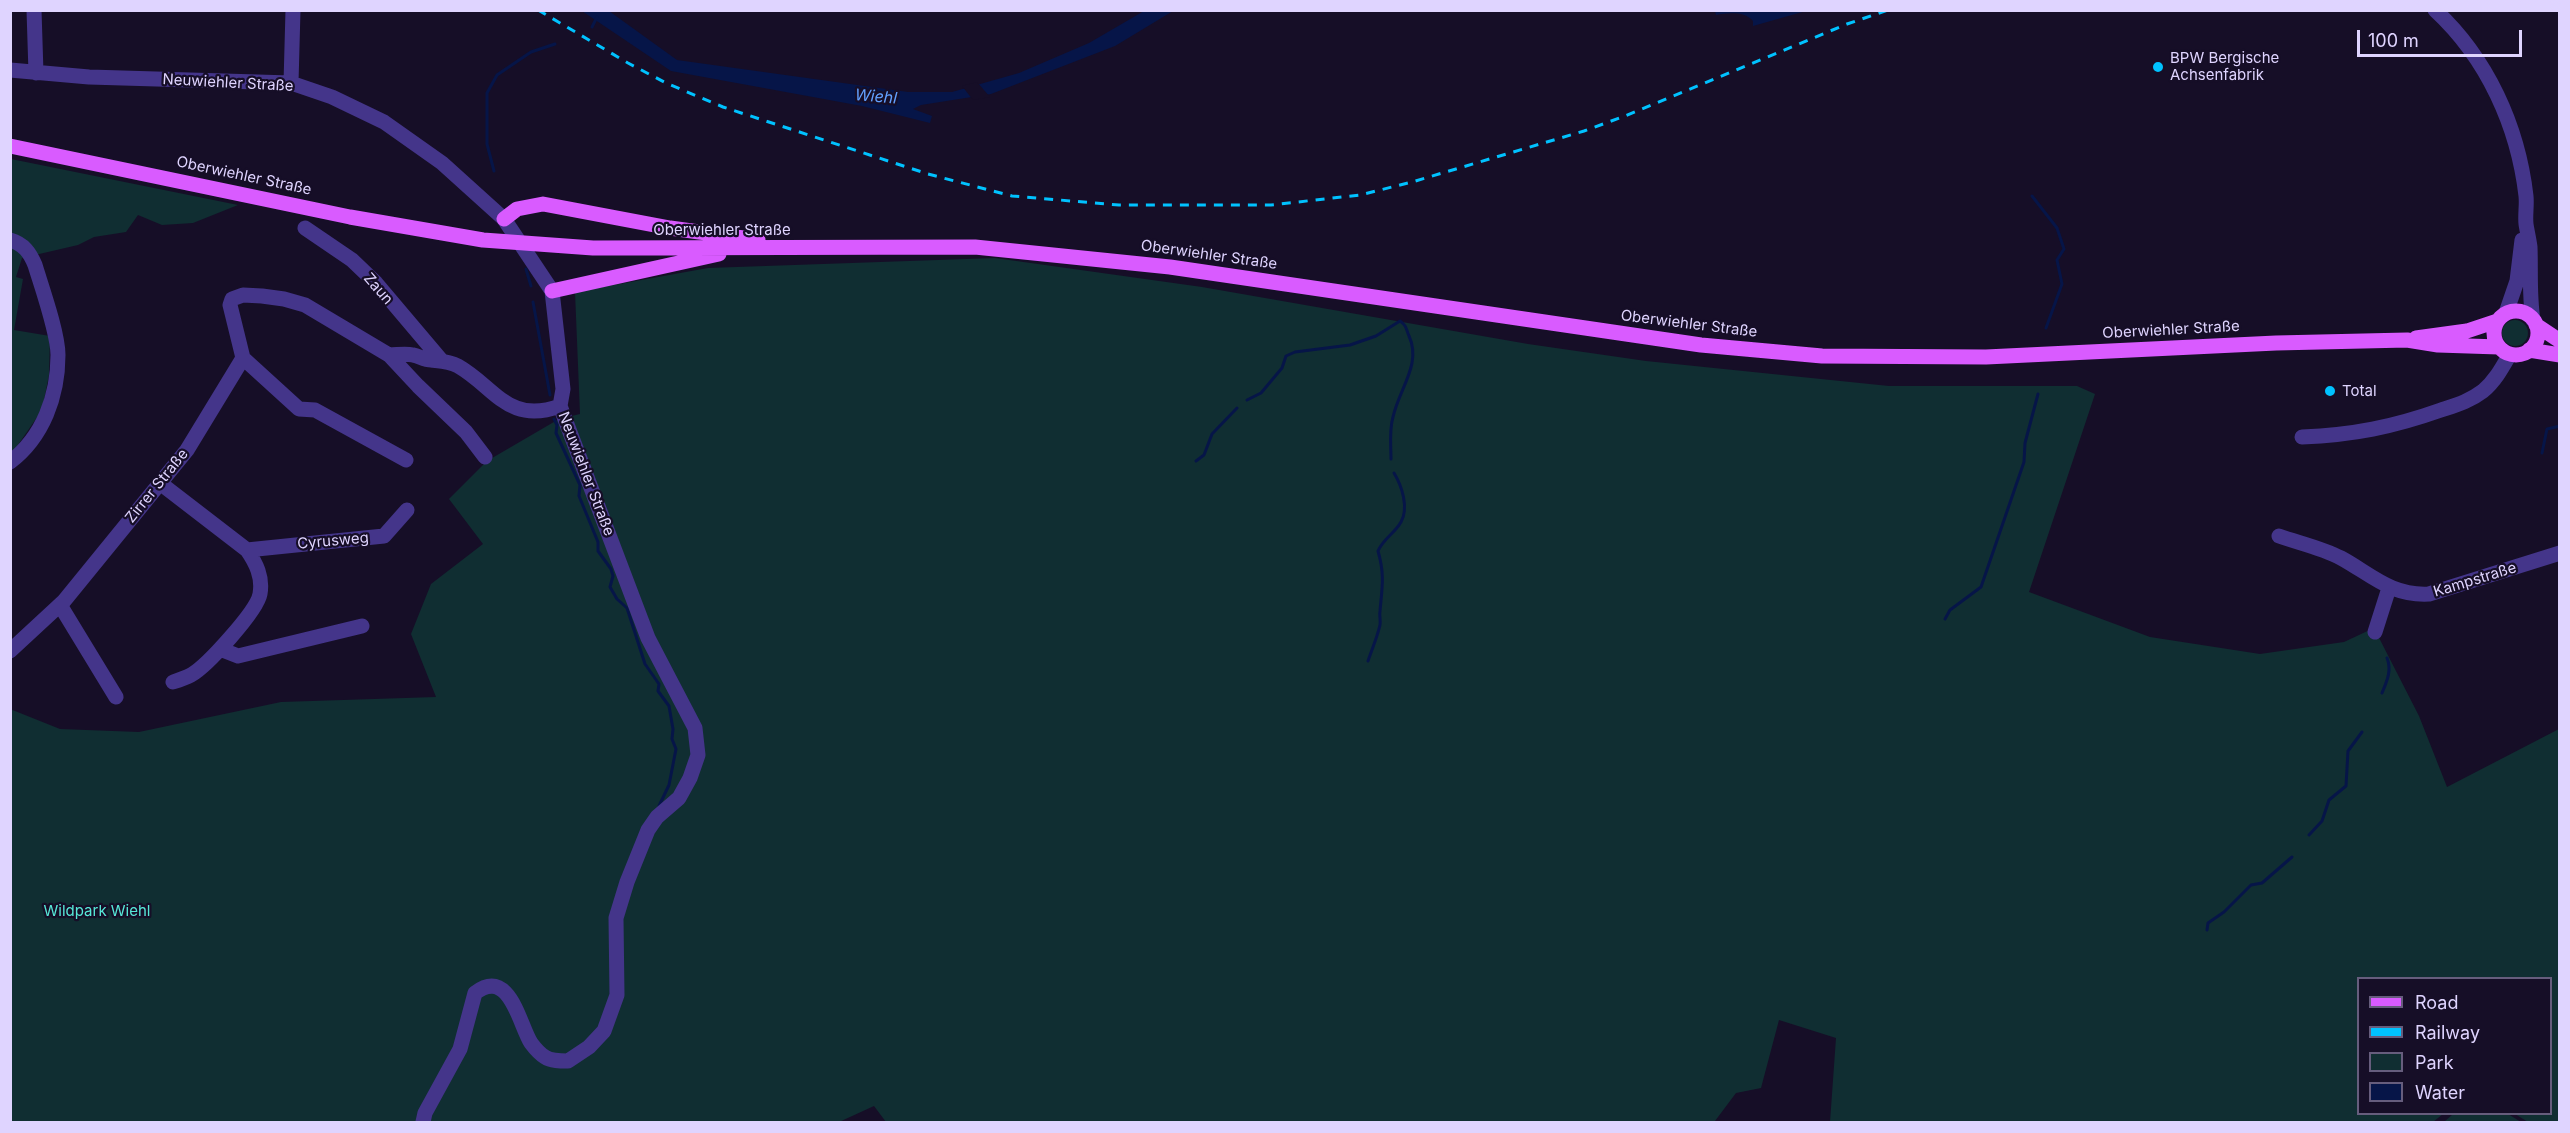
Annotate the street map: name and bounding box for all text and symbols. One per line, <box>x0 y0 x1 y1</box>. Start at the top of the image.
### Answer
scale bar <box>2360 18 2525 56</box>
text: 100 m <box>2368 30 2419 51</box>
place label: BPW Bergische Achsenfabrik <box>2170 49 2279 84</box>
marker: BPW Bergische Achsenfabrik <box>2151 60 2165 74</box>
street label: Neuwiehler Straße <box>162 71 294 95</box>
water label: Wiehl <box>854 86 898 108</box>
street label: Oberwiehler Straße <box>175 153 313 199</box>
street label: Oberwiehler Straße <box>653 221 791 239</box>
street label: Oberwiehler Straße <box>1140 237 1278 273</box>
street label: Zaun <box>360 270 396 308</box>
street label: Oberwiehler Straße <box>1620 307 1758 341</box>
street label: Oberwiehler Straße <box>2102 317 2240 343</box>
place label: Total <box>2342 382 2377 400</box>
marker: Total <box>2323 384 2337 398</box>
street label: Neuwiehler Straße <box>554 409 618 539</box>
street label: Zirrer Straße <box>122 446 192 526</box>
street label: Cyrusweg <box>296 529 370 553</box>
street label: Kampstraße <box>2431 559 2519 601</box>
park label: Wildpark Wiehl <box>44 902 150 920</box>
legend <box>2357 977 2552 1115</box>
text: Road <box>2415 992 2458 1013</box>
text: Railway <box>2415 1022 2480 1043</box>
text: Park <box>2415 1052 2454 1073</box>
text: Water <box>2415 1082 2465 1103</box>

